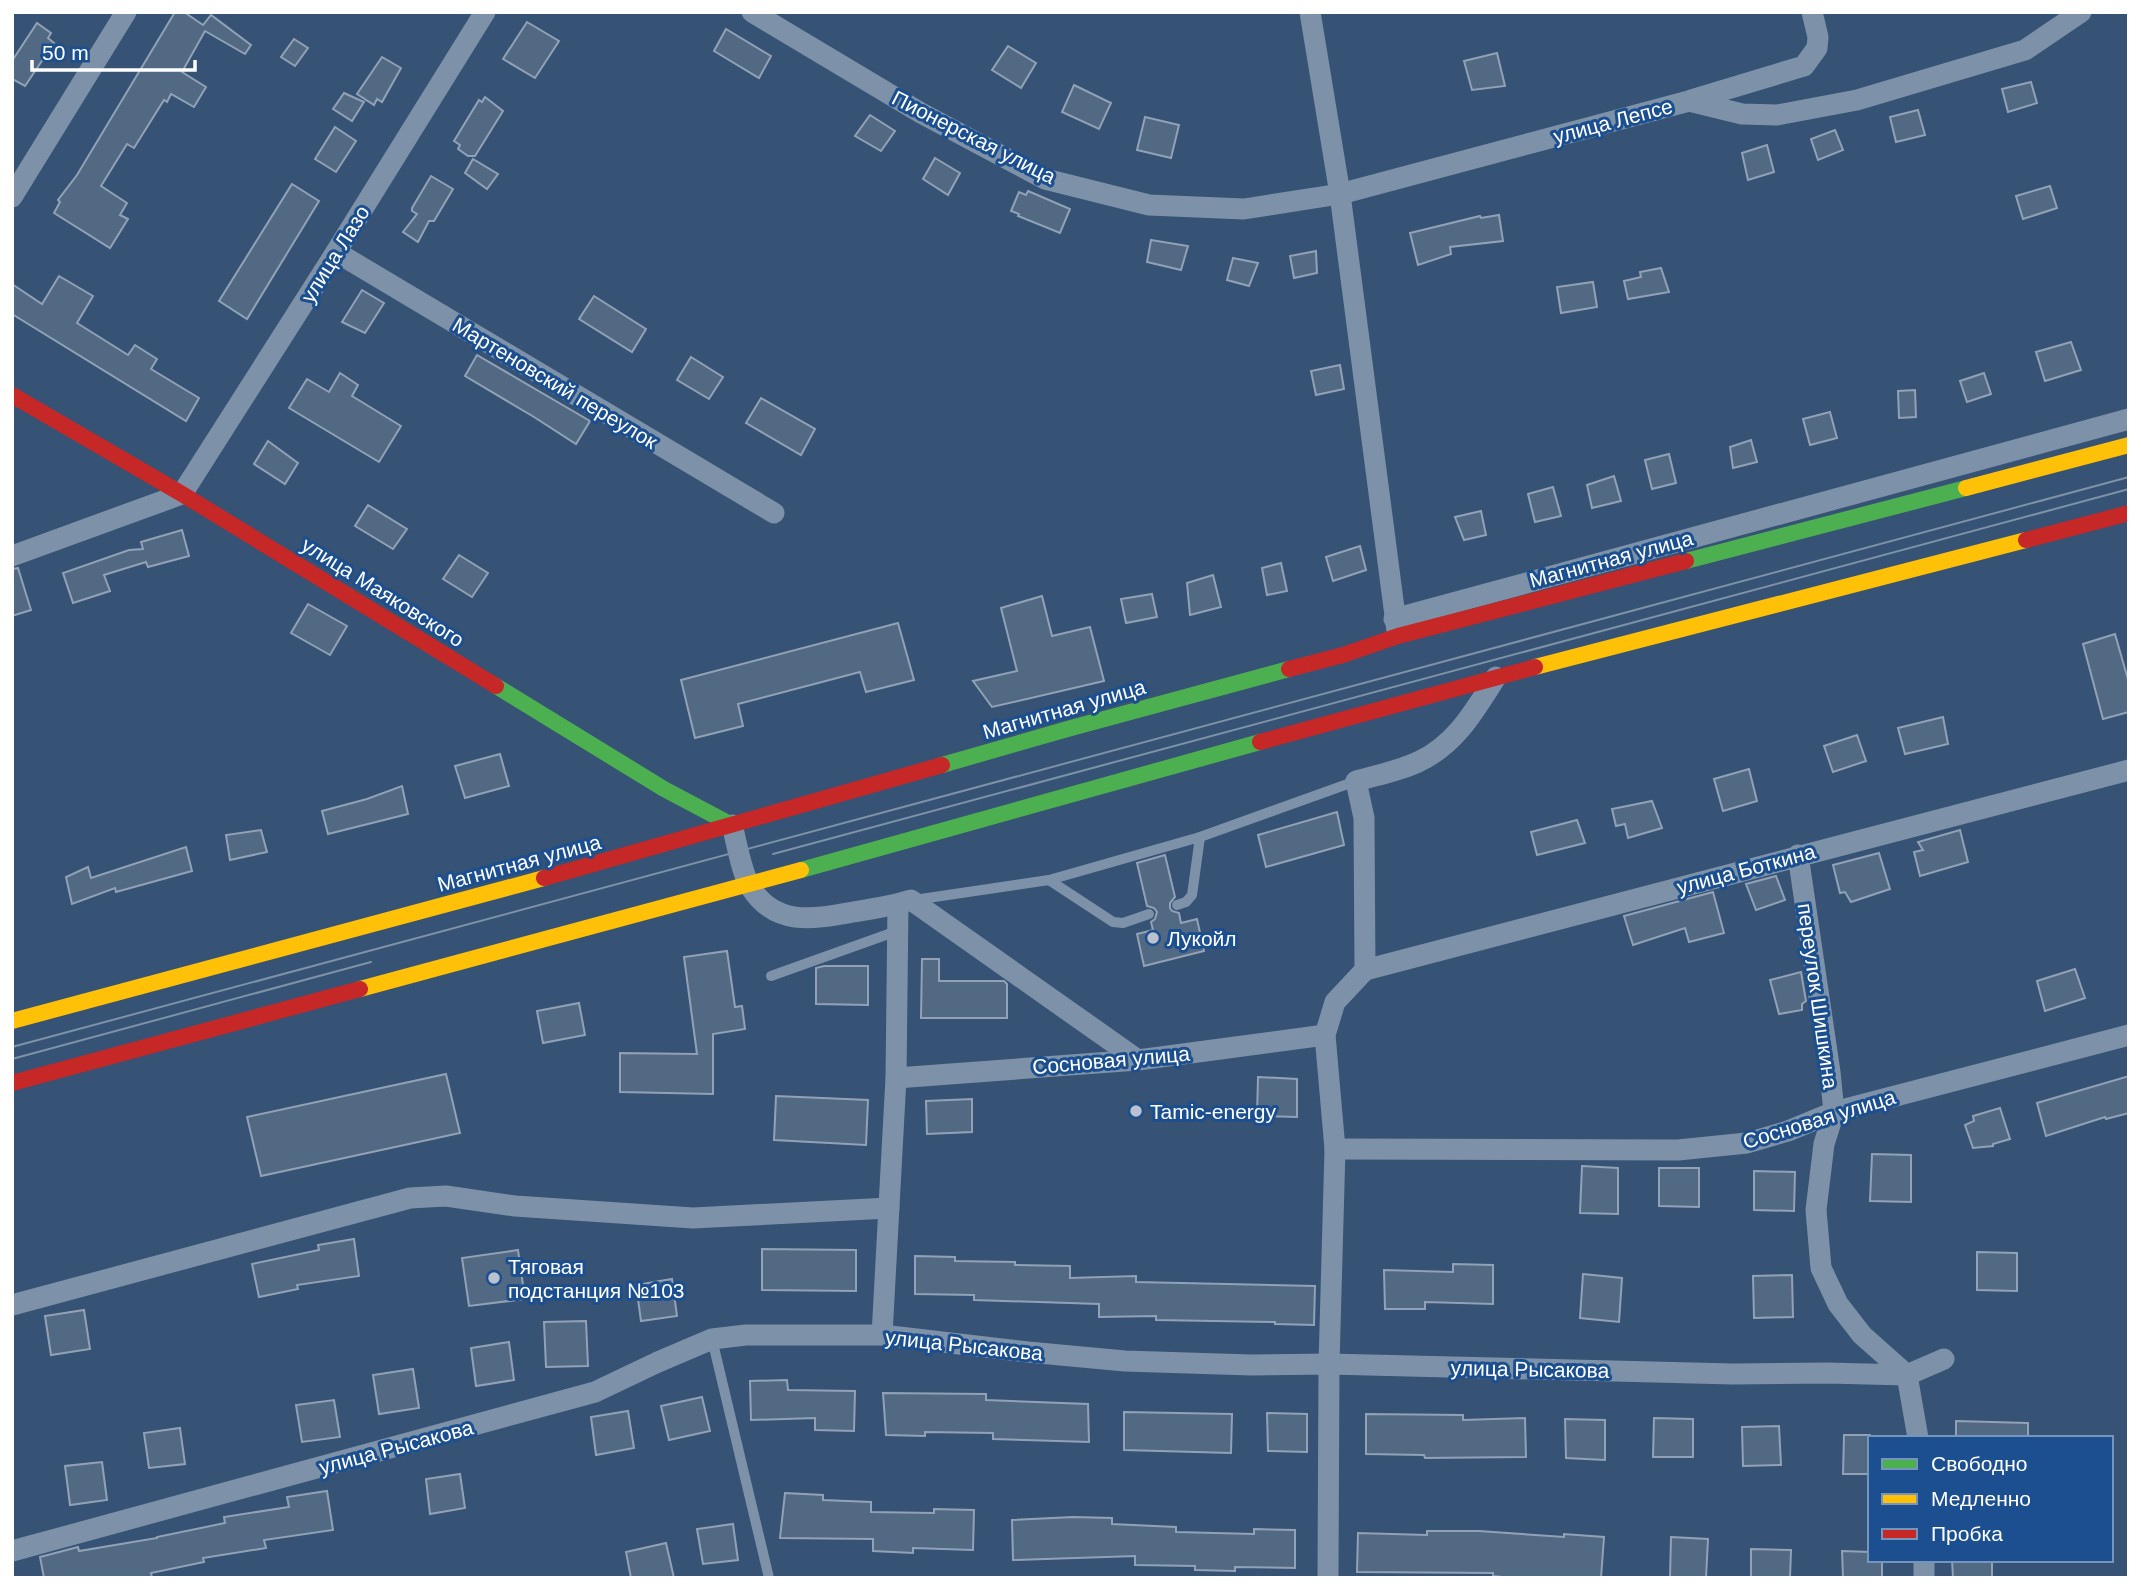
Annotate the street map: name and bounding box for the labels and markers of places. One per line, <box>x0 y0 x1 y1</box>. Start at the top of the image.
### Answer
place label: Лукойл <box>1167 927 1237 950</box>
marker: Лукойл <box>1145 930 1161 946</box>
place label: Tamic-energy <box>1150 1100 1277 1123</box>
marker: Tamic-energy <box>1128 1103 1144 1119</box>
place label: Тяговая подстанция №103 <box>508 1255 685 1302</box>
marker: Тяговая подстанция №103 <box>486 1270 502 1286</box>

